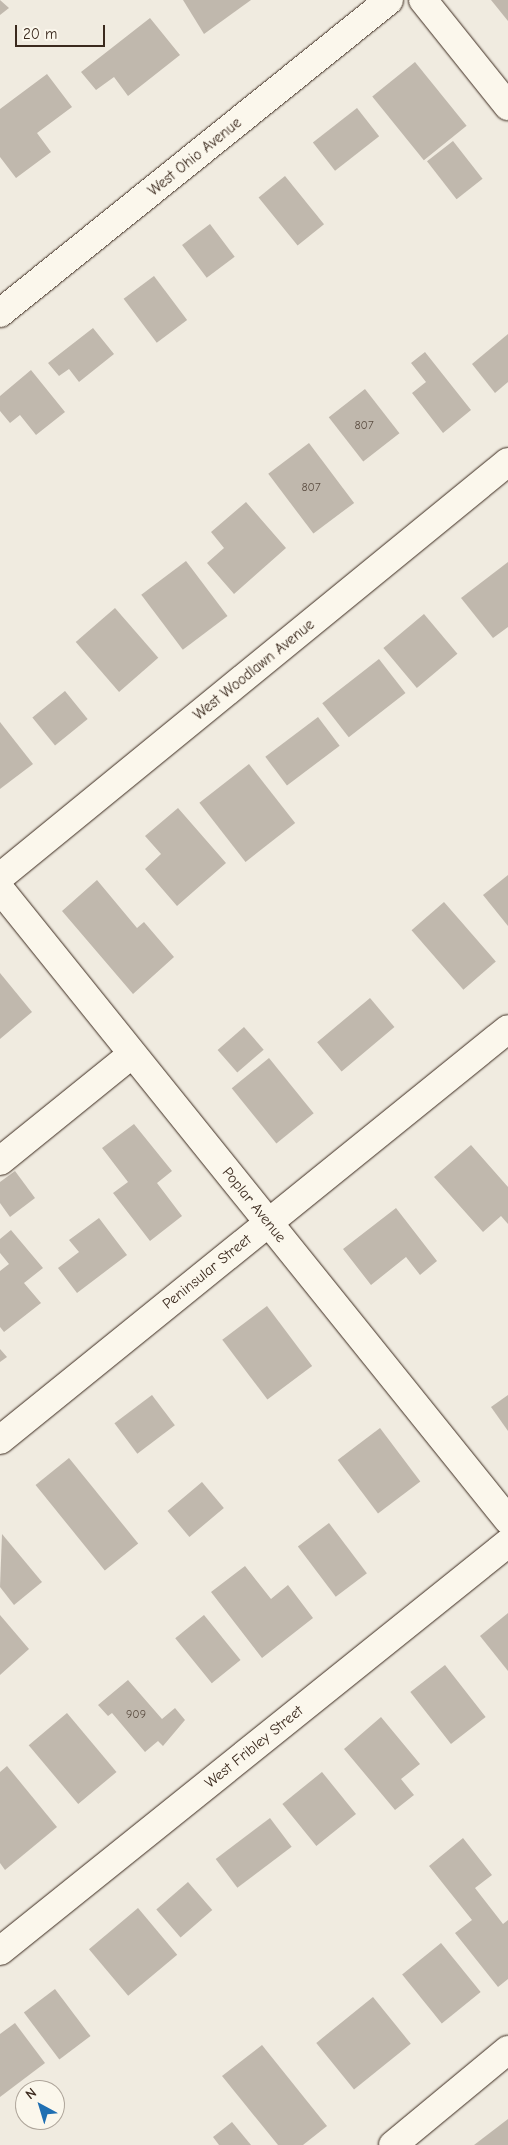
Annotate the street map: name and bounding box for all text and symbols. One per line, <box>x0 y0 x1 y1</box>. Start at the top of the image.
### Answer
scale bar <box>18 15 108 47</box>
text: 20 m <box>23 25 57 43</box>
street label: West Ohio Avenue <box>145 114 245 200</box>
house number: 807 <box>354 419 374 433</box>
house number: 807 <box>301 481 321 495</box>
street label: West Woodlawn Avenue <box>190 616 318 724</box>
street label: Poplar Avenue <box>218 1164 290 1246</box>
street label: Peninsular Street <box>159 1231 255 1313</box>
street label: West Fribley Street <box>201 1702 307 1792</box>
house number: 909 <box>126 1708 146 1722</box>
north arrow <box>15 2080 65 2130</box>
text: N <box>22 2084 40 2103</box>

